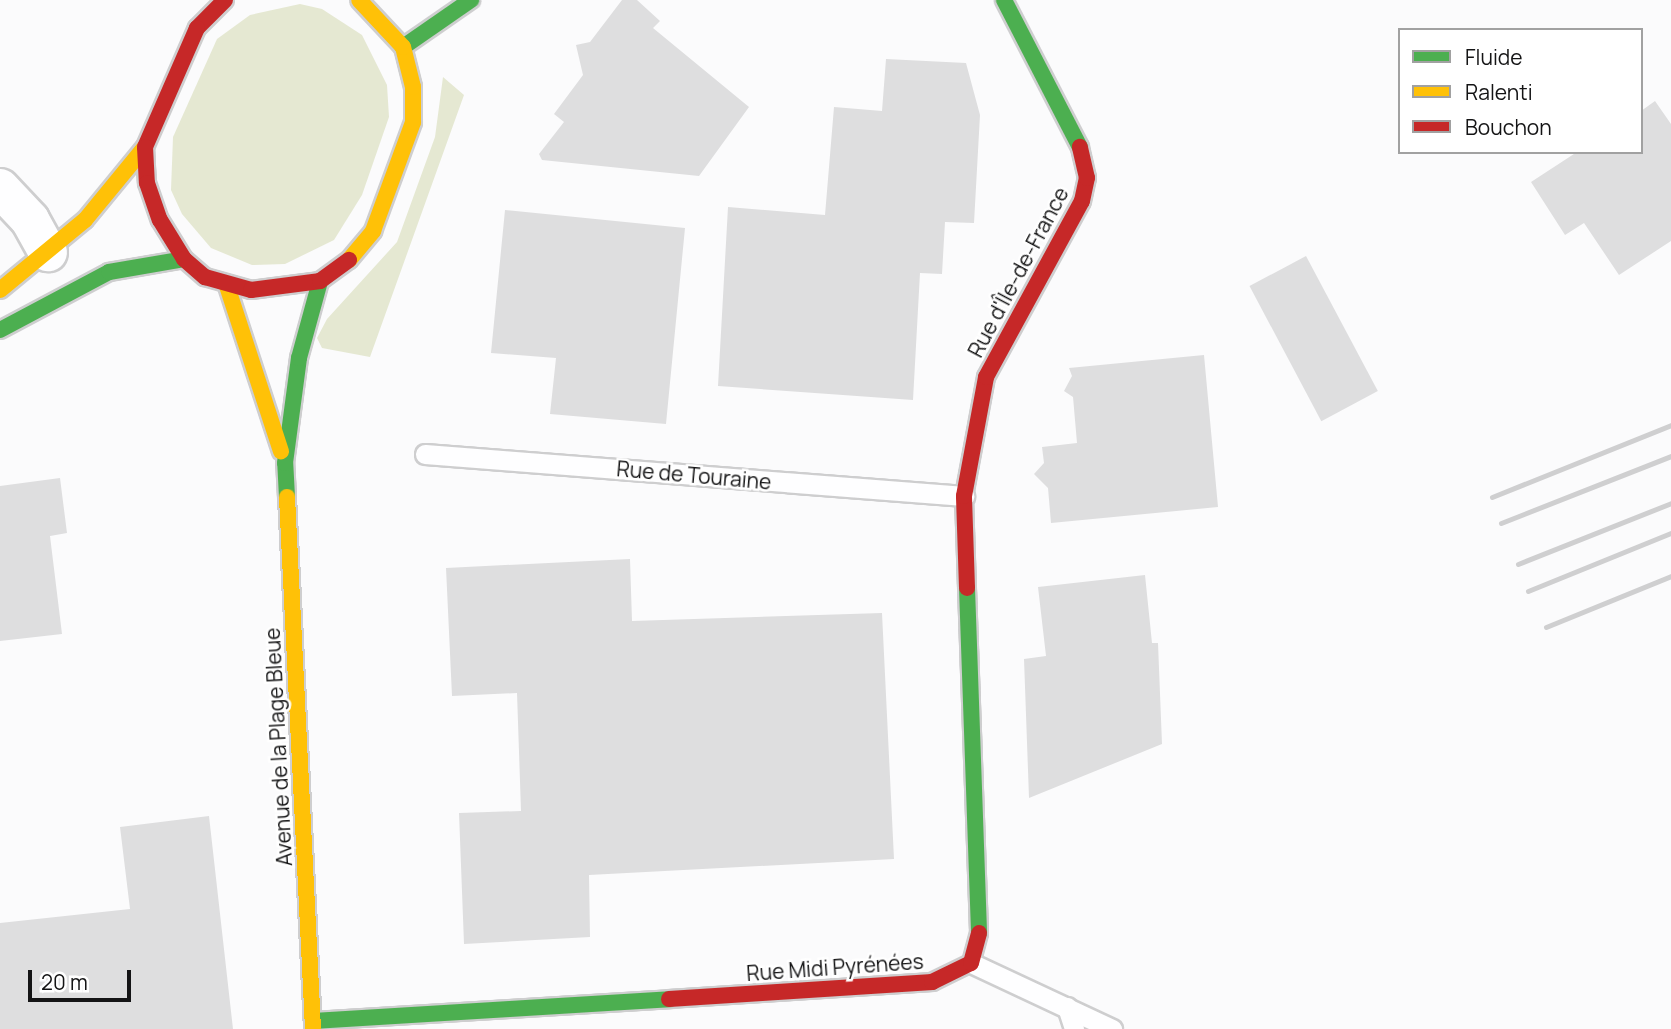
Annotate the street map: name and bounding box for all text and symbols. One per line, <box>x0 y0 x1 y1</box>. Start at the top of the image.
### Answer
legend <box>1398 28 1643 154</box>
text: Fluide <box>1465 43 1523 71</box>
text: Ralenti <box>1465 78 1533 106</box>
text: Bouchon <box>1465 113 1552 141</box>
street label: Rue d'Île-de-France <box>963 183 1073 361</box>
street label: Rue de Touraine <box>616 456 772 494</box>
street label: Avenue de la Plage Bleue <box>259 627 297 867</box>
street label: Rue Midi Pyrénées <box>746 948 924 986</box>
scale bar <box>32 956 135 1000</box>
text: 20 m <box>41 968 88 996</box>

